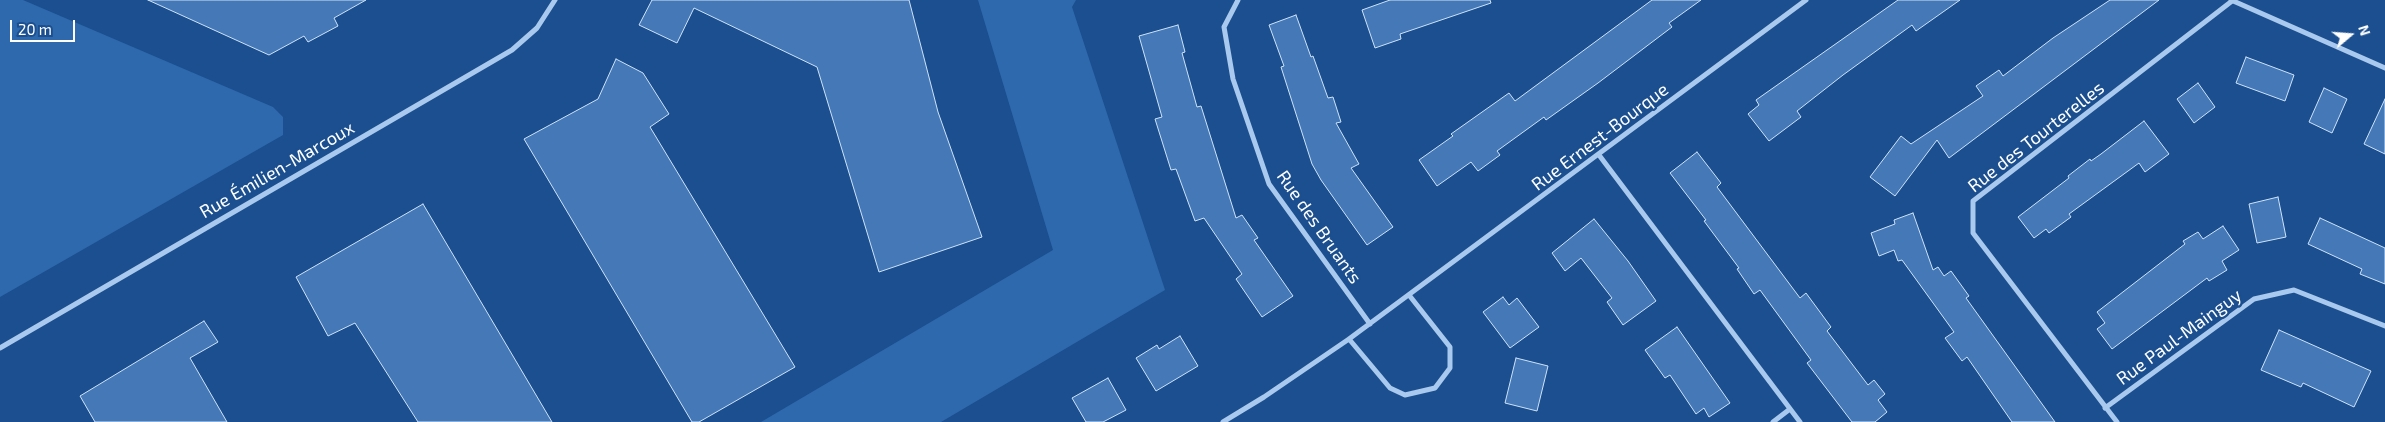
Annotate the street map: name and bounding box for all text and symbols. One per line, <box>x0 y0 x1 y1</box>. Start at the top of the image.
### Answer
scale bar <box>12 10 78 42</box>
north arrow <box>2325 10 2375 60</box>
text: 20 m <box>18 20 52 38</box>
text: N <box>2355 23 2374 38</box>
street label: Rue des Tourterelles <box>1964 77 2108 197</box>
street label: Rue Ernest-Bourque <box>1527 79 1673 195</box>
street label: Rue Émilien-Marcoux <box>196 117 358 223</box>
street label: Rue des Bruants <box>1272 166 1366 288</box>
street label: Rue Paul-Mainguy <box>2112 284 2246 390</box>

